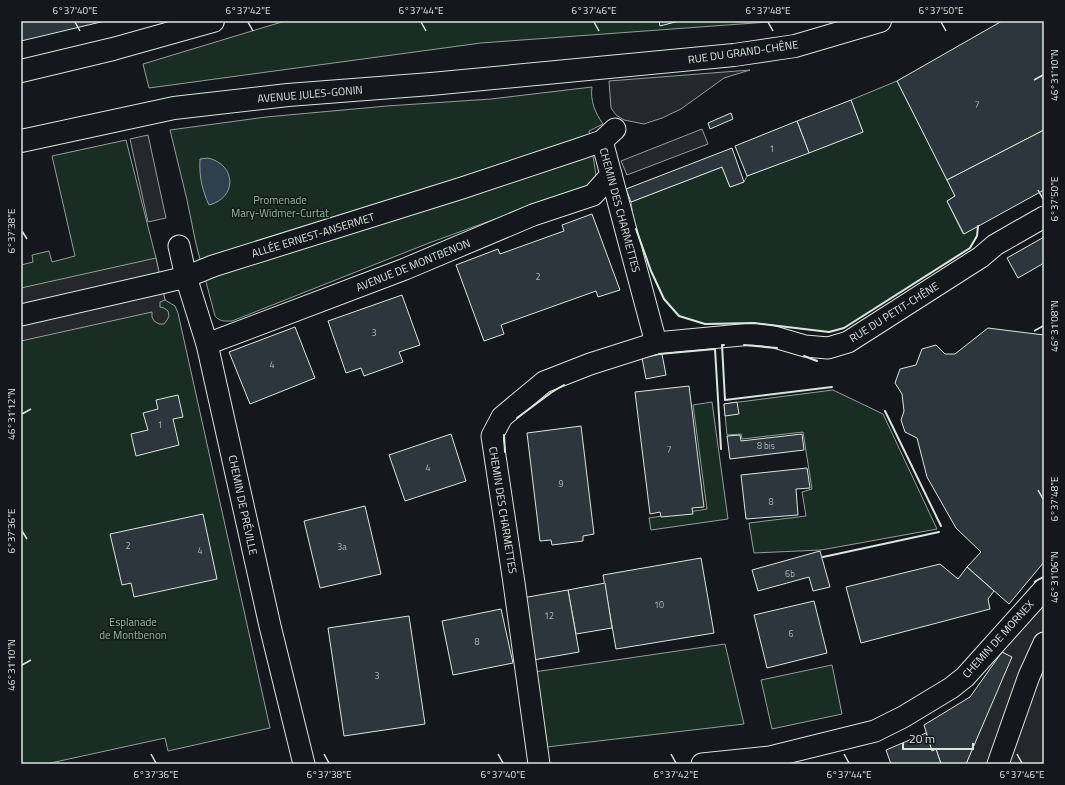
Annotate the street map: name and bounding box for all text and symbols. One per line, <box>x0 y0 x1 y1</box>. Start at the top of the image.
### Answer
text: 6°37'40"E <box>53 3 98 18</box>
text: 6°37'42"E <box>226 3 271 18</box>
text: 6°37'44"E <box>399 3 444 18</box>
text: 6°37'46"E <box>572 3 617 18</box>
text: 6°37'48"E <box>746 3 791 18</box>
text: 6°37'50"E <box>919 3 964 18</box>
street label: RUE DU GRAND-CHÊNE <box>687 36 799 68</box>
text: 46°31'10"N <box>1047 49 1062 101</box>
street label: AVENUE JULES-GONIN <box>257 81 363 107</box>
house number: 7 <box>974 98 980 111</box>
house number: 1 <box>769 142 775 155</box>
street label: CHEMIN DES CHARMETTES <box>596 146 644 274</box>
text: 6°37'50"E <box>1047 176 1062 221</box>
park label: Promenade Mary-Widmer-Curtat <box>231 192 329 221</box>
text: 6°37'38"E <box>4 208 19 253</box>
street label: ALLÉE ERNEST-ANSERMET <box>250 209 377 261</box>
street label: AVENUE DE MONTBENON <box>353 235 473 295</box>
house number: 2 <box>535 270 541 283</box>
street label: RUE DU PETIT-CHÊNE <box>846 278 942 346</box>
text: 46°31'08"N <box>1047 300 1062 352</box>
house number: 3 <box>371 326 377 339</box>
house number: 4 <box>269 358 275 371</box>
text: 46°31'12"N <box>4 388 19 440</box>
house number: 1 <box>157 418 163 431</box>
house number: 8 bis <box>757 439 775 452</box>
house number: 7 <box>666 443 672 456</box>
street label: CHEMIN DES CHARMETTES <box>485 445 521 575</box>
street label: CHEMIN DE PRÉVILLE <box>225 453 261 557</box>
house number: 4 <box>425 461 431 474</box>
text: 6°37'48"E <box>1047 476 1062 521</box>
house number: 9 <box>558 477 564 490</box>
house number: 8 <box>768 495 774 508</box>
text: 6°37'36"E <box>4 508 19 553</box>
house number: 2 <box>125 539 131 552</box>
house number: 3a <box>337 540 347 553</box>
house number: 4 <box>197 544 203 557</box>
text: 46°31'06"N <box>1047 551 1062 603</box>
house number: 6b <box>785 567 795 580</box>
street label: CHEMIN DE MORNEX <box>959 597 1037 681</box>
house number: 10 <box>654 598 664 611</box>
house number: 12 <box>544 609 554 622</box>
park label: Esplanade de Montbenon <box>99 614 167 643</box>
house number: 6 <box>788 627 794 640</box>
house number: 8 <box>474 635 480 648</box>
text: 46°31'10"N <box>4 639 19 691</box>
house number: 3 <box>374 669 380 682</box>
scale bar <box>903 725 973 751</box>
text: 20 m <box>909 729 935 748</box>
text: 6°37'36"E <box>134 767 179 782</box>
text: 6°37'38"E <box>307 767 352 782</box>
text: 6°37'40"E <box>481 767 526 782</box>
text: 6°37'42"E <box>654 767 699 782</box>
text: 6°37'44"E <box>827 767 872 782</box>
text: 6°37'46"E <box>1000 767 1045 782</box>

